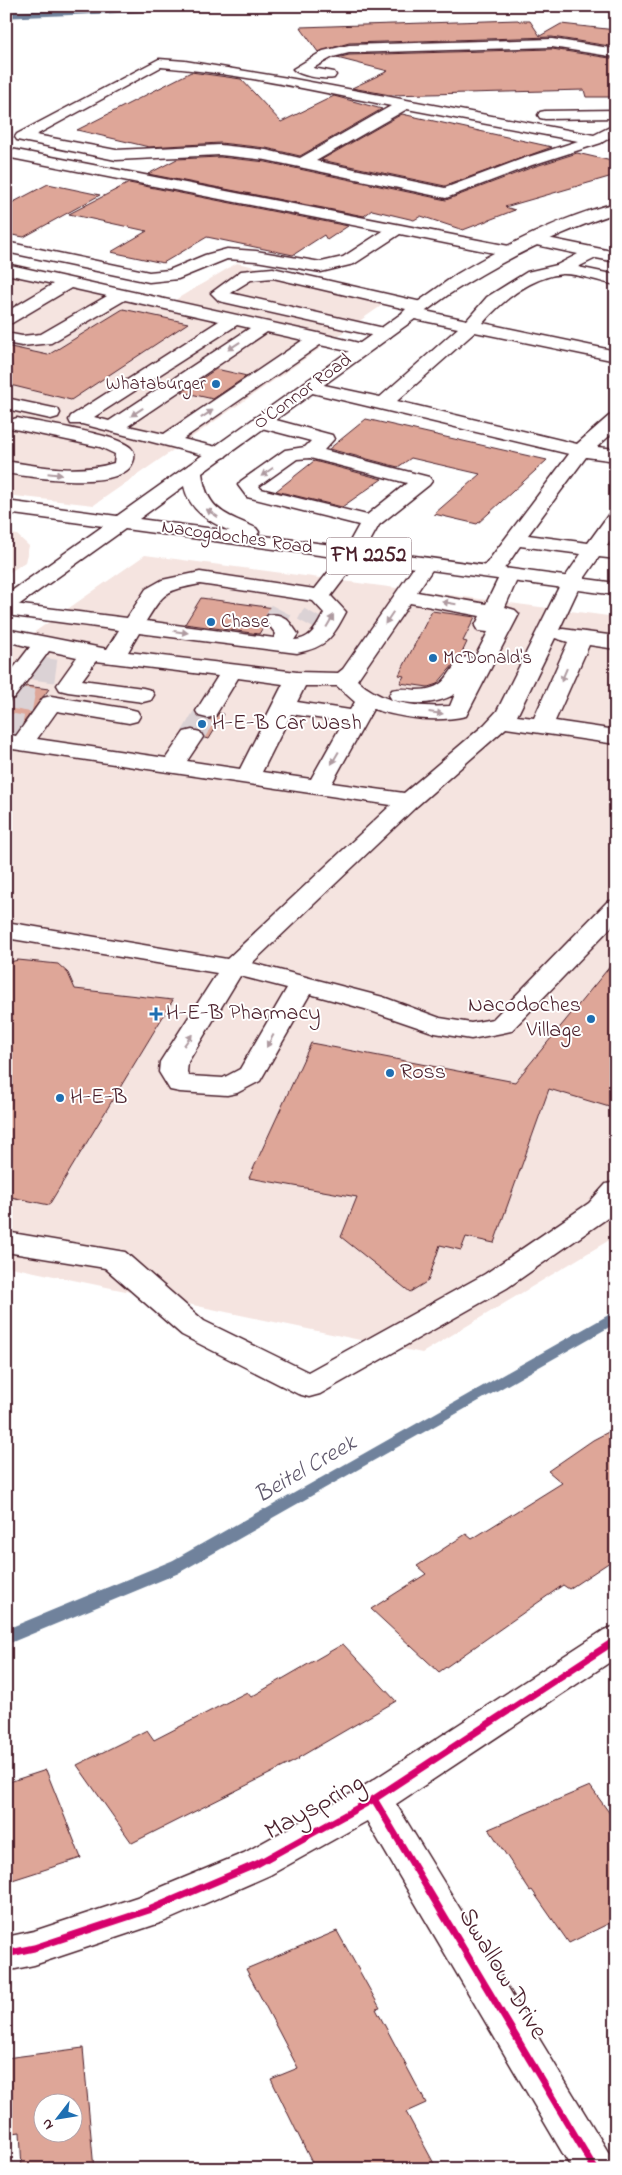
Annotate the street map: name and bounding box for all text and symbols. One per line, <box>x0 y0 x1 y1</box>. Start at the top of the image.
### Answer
one-way arrow <box>227 341 241 351</box>
street label: O'Connor Road <box>248 347 358 437</box>
place label: Whataburger <box>106 371 206 400</box>
marker: Whataburger <box>210 378 222 390</box>
one-way arrow <box>130 407 143 416</box>
one-way arrow <box>201 409 214 419</box>
one-way arrow <box>260 467 274 477</box>
one-way arrow <box>47 470 63 478</box>
one-way arrow <box>205 508 219 518</box>
street label: Nacogdoches Road <box>159 514 315 564</box>
road number: FM 2252 <box>326 538 412 574</box>
one-way arrow <box>440 599 456 607</box>
place label: Chase <box>221 609 269 636</box>
one-way arrow <box>384 612 394 625</box>
one-way arrow <box>326 613 334 628</box>
marker: Chase <box>205 616 217 628</box>
one-way arrow <box>174 628 190 636</box>
place label: McDonald's <box>443 645 532 672</box>
marker: McDonald's <box>427 652 439 664</box>
one-way arrow <box>560 668 568 682</box>
place label: H-E-B Car Wash <box>212 708 362 740</box>
one-way arrow <box>428 709 444 717</box>
marker: H-E-B Car Wash <box>196 718 208 730</box>
one-way arrow <box>330 751 339 764</box>
place label: Nacodoches Village <box>468 990 581 1048</box>
place label: H-E-B Pharmacy <box>166 998 320 1031</box>
marker: H-E-B Pharmacy <box>150 1008 162 1020</box>
marker: Nacodoches Village <box>585 1013 597 1025</box>
one-way arrow <box>183 1033 193 1047</box>
one-way arrow <box>265 1034 274 1048</box>
place label: Ross <box>400 1057 446 1089</box>
marker: Ross <box>384 1067 396 1079</box>
place label: H-E-B <box>70 1082 128 1114</box>
marker: H-E-B <box>54 1092 66 1104</box>
water label: Beitel Creek <box>248 1426 365 1513</box>
street label: Mayspring <box>258 1765 372 1851</box>
street label: Swallow Drive <box>448 1901 557 2047</box>
north arrow <box>32 2092 82 2142</box>
text: N <box>37 2114 60 2133</box>

